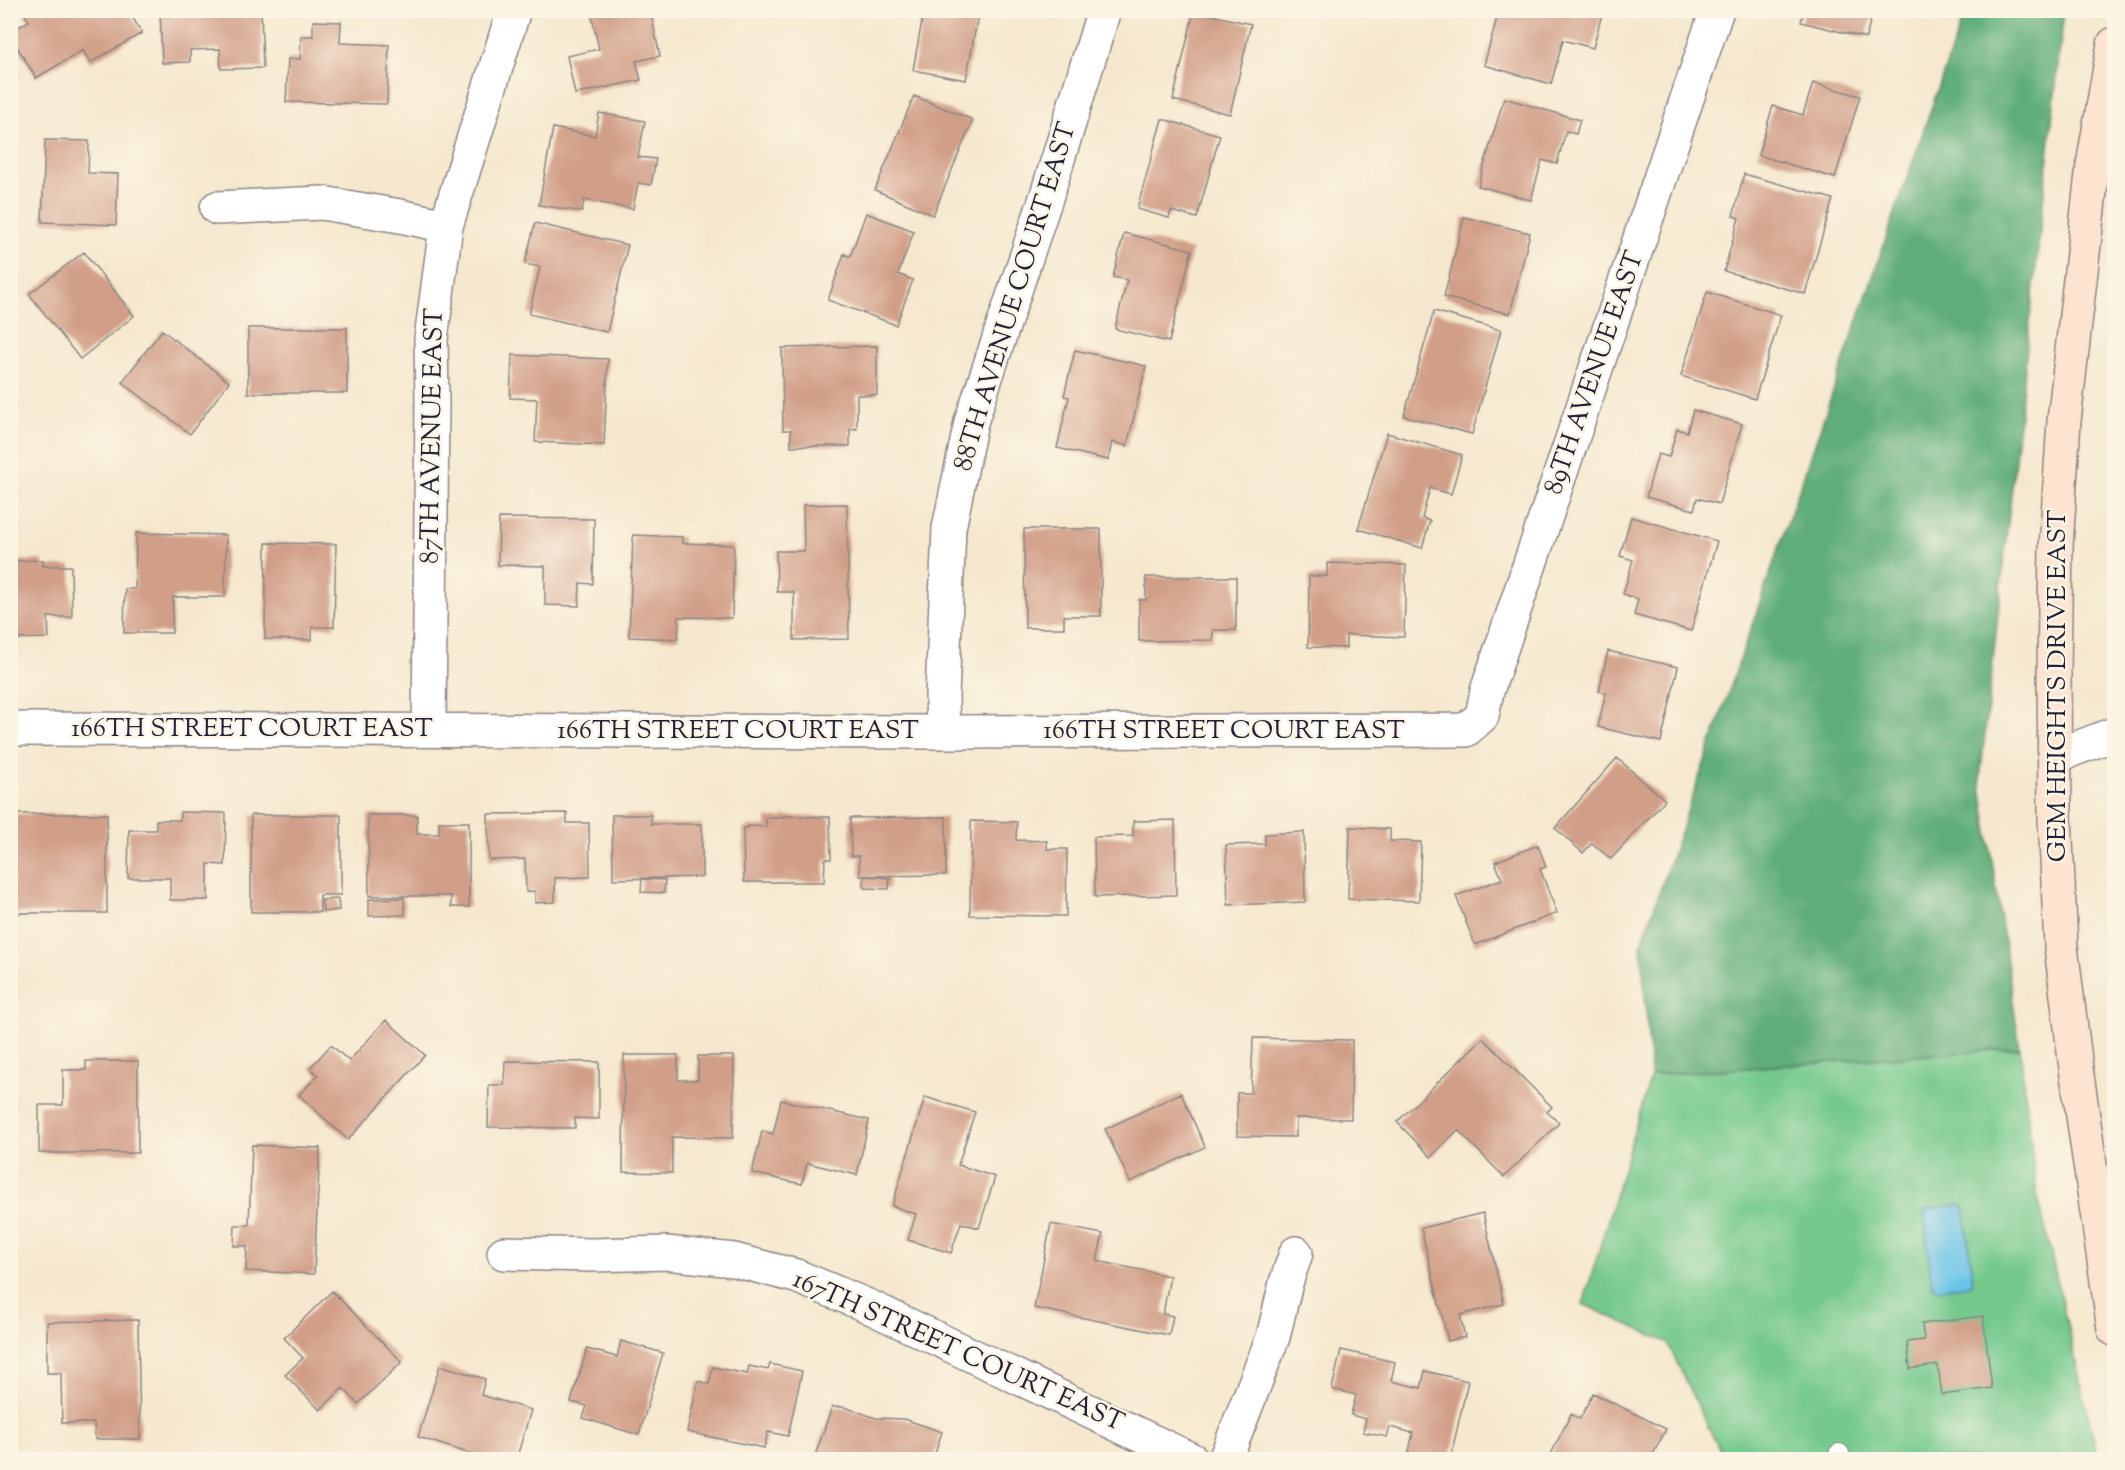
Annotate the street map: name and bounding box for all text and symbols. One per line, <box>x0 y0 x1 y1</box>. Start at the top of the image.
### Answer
street label: 88TH AVENUE COURT EAST <box>945 118 1087 476</box>
street label: 89TH AVENUE EAST <box>1536 246 1654 500</box>
street label: 87TH AVENUE EAST <box>412 308 454 564</box>
street label: GEM HEIGHTS DRIVE EAST <box>2040 510 2077 862</box>
street label: 166TH STREET COURT EAST <box>71 711 433 748</box>
street label: 166TH STREET COURT EAST <box>557 713 919 750</box>
street label: 166TH STREET COURT EAST <box>1043 713 1405 750</box>
street label: 167TH STREET COURT EAST <box>786 1262 1130 1442</box>

